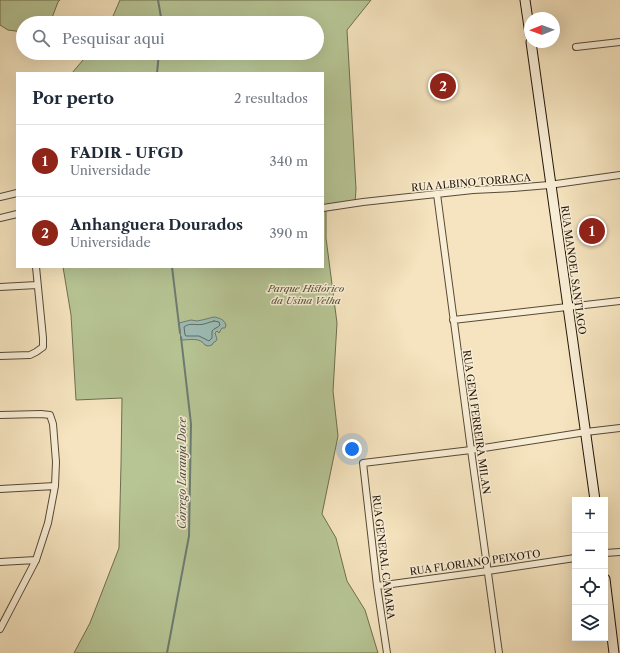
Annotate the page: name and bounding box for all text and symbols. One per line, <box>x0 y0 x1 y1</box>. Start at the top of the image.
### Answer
north arrow <box>524 12 560 48</box>
search box <box>16 16 324 60</box>
icon: search <box>30 27 52 49</box>
text: Pesquisar aqui <box>62 29 165 48</box>
pin: 2 <box>430 71 456 101</box>
text: Por perto <box>32 88 114 108</box>
text: 2 resultados <box>234 90 308 106</box>
text: FADIR - UFGD <box>70 143 183 162</box>
text: 1 <box>42 153 48 169</box>
text: 340 m <box>270 153 308 169</box>
text: Universidade <box>70 162 151 178</box>
street label: RUA ALBINO TORRACA <box>411 171 532 194</box>
street label: RUA MANOEL SANTIAGO <box>558 205 589 335</box>
text: Anhanguera Dourados <box>70 215 243 234</box>
pin: 1 <box>579 216 605 246</box>
text: 2 <box>41 225 49 241</box>
text: 390 m <box>269 225 308 241</box>
text: Universidade <box>70 234 151 250</box>
park label: Parque Histórico da Usina Velha <box>267 282 345 307</box>
street label: RUA GENI FERREIRA MILAN <box>460 349 493 495</box>
water label: Córrego Laranja Doce <box>175 416 189 529</box>
your location <box>342 439 362 459</box>
street label: RUA GENERAL CAMARA <box>369 494 398 621</box>
map controls <box>572 497 608 641</box>
button: + <box>572 497 608 533</box>
button: − <box>572 533 608 569</box>
street label: RUA FLORIANO PEIXOTO <box>409 547 541 578</box>
button: locate <box>572 569 608 605</box>
button: layers <box>572 605 608 641</box>

